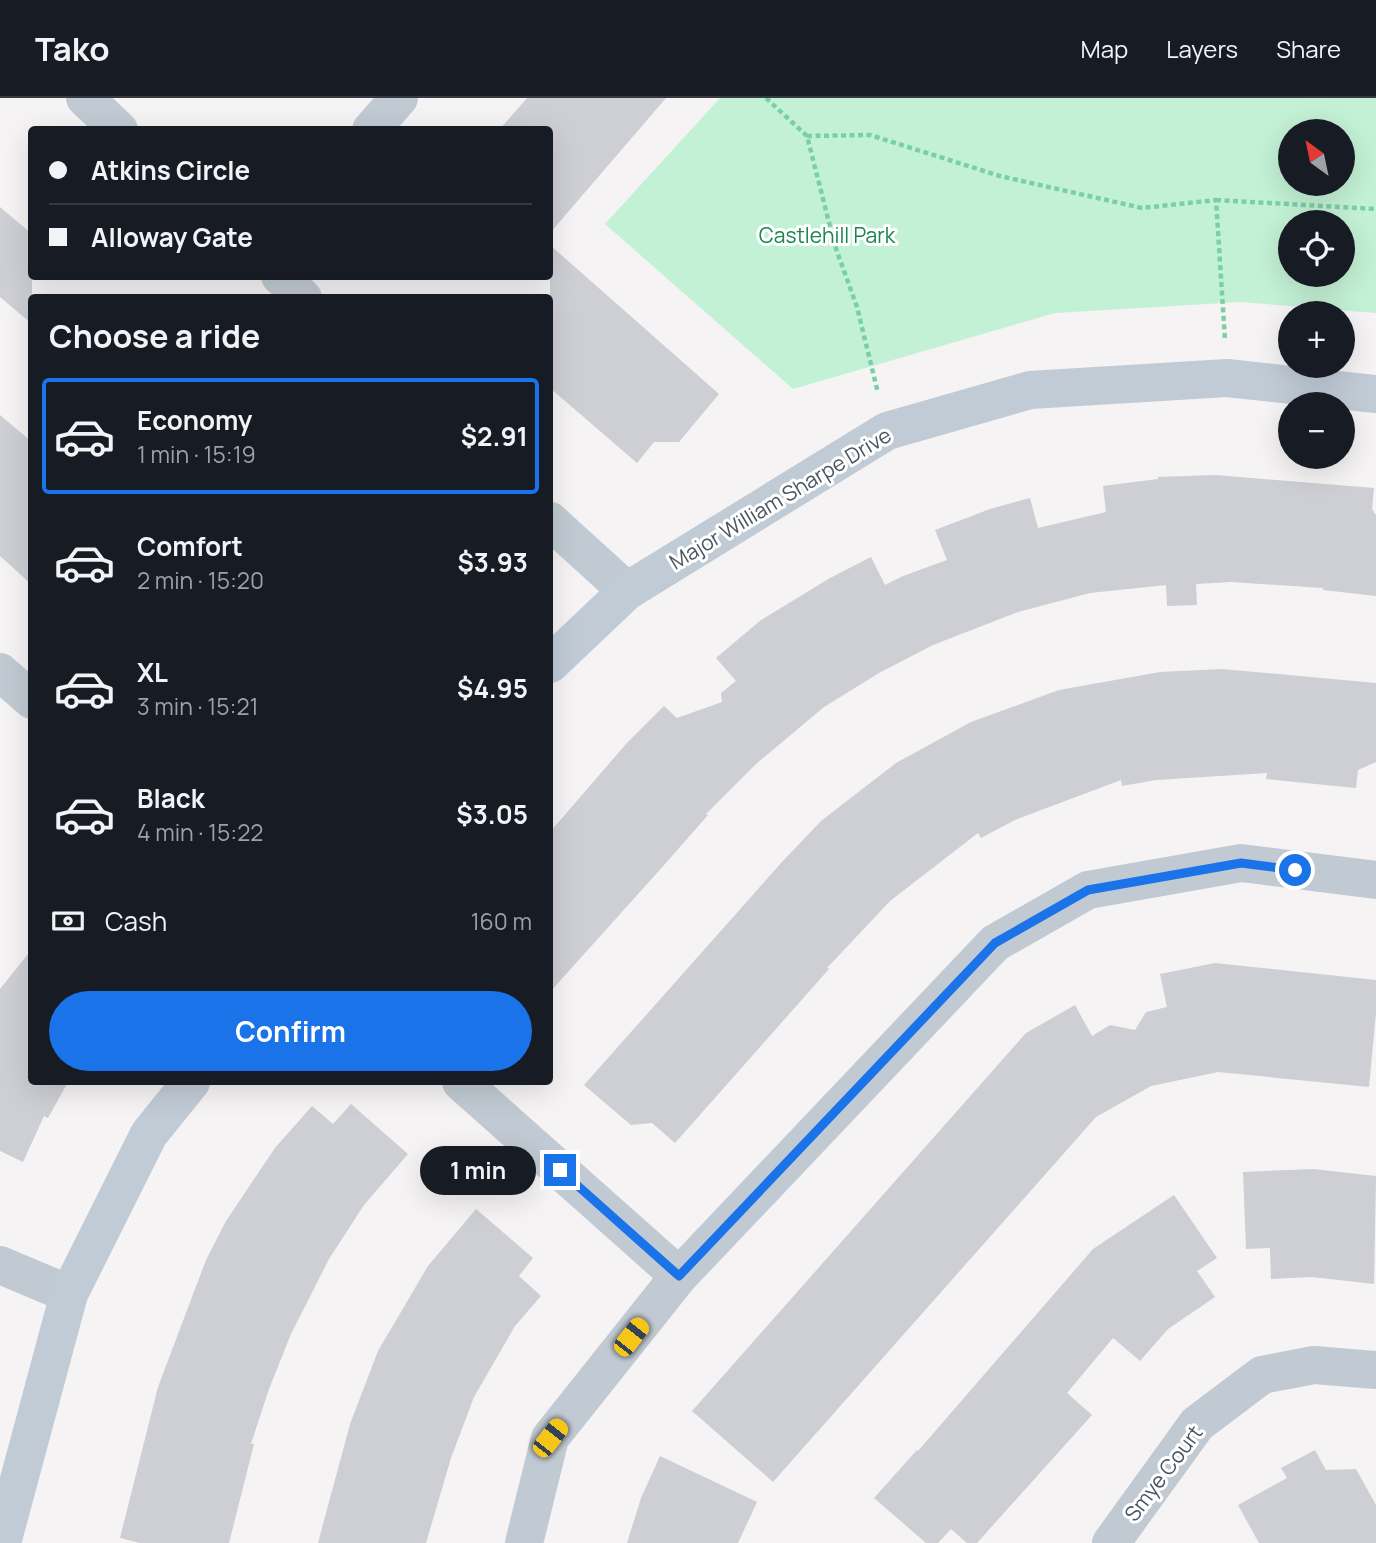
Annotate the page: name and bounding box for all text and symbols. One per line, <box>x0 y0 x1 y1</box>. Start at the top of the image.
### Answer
text: Tako <box>35 26 110 71</box>
text: Map <box>1081 32 1128 65</box>
text: Layers <box>1166 32 1238 65</box>
text: Share <box>1276 32 1341 65</box>
north arrow <box>1278 119 1354 196</box>
map controls <box>1278 119 1355 469</box>
text: Atkins Circle <box>91 152 250 188</box>
button: locate <box>1278 210 1355 287</box>
text: Alloway Gate <box>91 219 253 255</box>
park label: Castlehill Park <box>759 221 896 249</box>
button: + <box>1278 301 1355 378</box>
text: Choose a ride <box>49 314 260 358</box>
button: − <box>1278 392 1355 469</box>
text: Economy <box>137 402 252 438</box>
icon: car <box>53 405 116 468</box>
text: $2.91 <box>461 418 528 454</box>
street label: Major William Sharpe Drive <box>664 421 896 575</box>
text: 1 min · 15:19 <box>137 438 256 470</box>
text: Comfort <box>137 528 243 564</box>
icon: car <box>53 531 116 594</box>
text: $3.93 <box>457 544 528 580</box>
text: 2 min · 15:20 <box>137 564 264 596</box>
text: XL <box>137 654 168 690</box>
icon: car <box>53 657 116 720</box>
text: $4.95 <box>457 670 528 706</box>
text: 3 min · 15:21 <box>137 690 258 722</box>
text: Black <box>137 780 205 816</box>
icon: car <box>53 783 116 846</box>
text: $3.05 <box>456 796 528 832</box>
text: 4 min · 15:22 <box>137 816 263 848</box>
route start <box>1279 854 1311 886</box>
icon: cash <box>49 902 87 940</box>
text: Cash <box>105 903 167 939</box>
text: 160 m <box>471 905 532 937</box>
button: Confirm <box>49 991 532 1071</box>
callout: 1 min <box>420 1146 536 1194</box>
text: 1 min <box>450 1154 506 1186</box>
route end <box>544 1154 576 1186</box>
car <box>610 1314 653 1360</box>
car <box>529 1415 572 1461</box>
street label: Smye Court <box>1118 1419 1208 1527</box>

